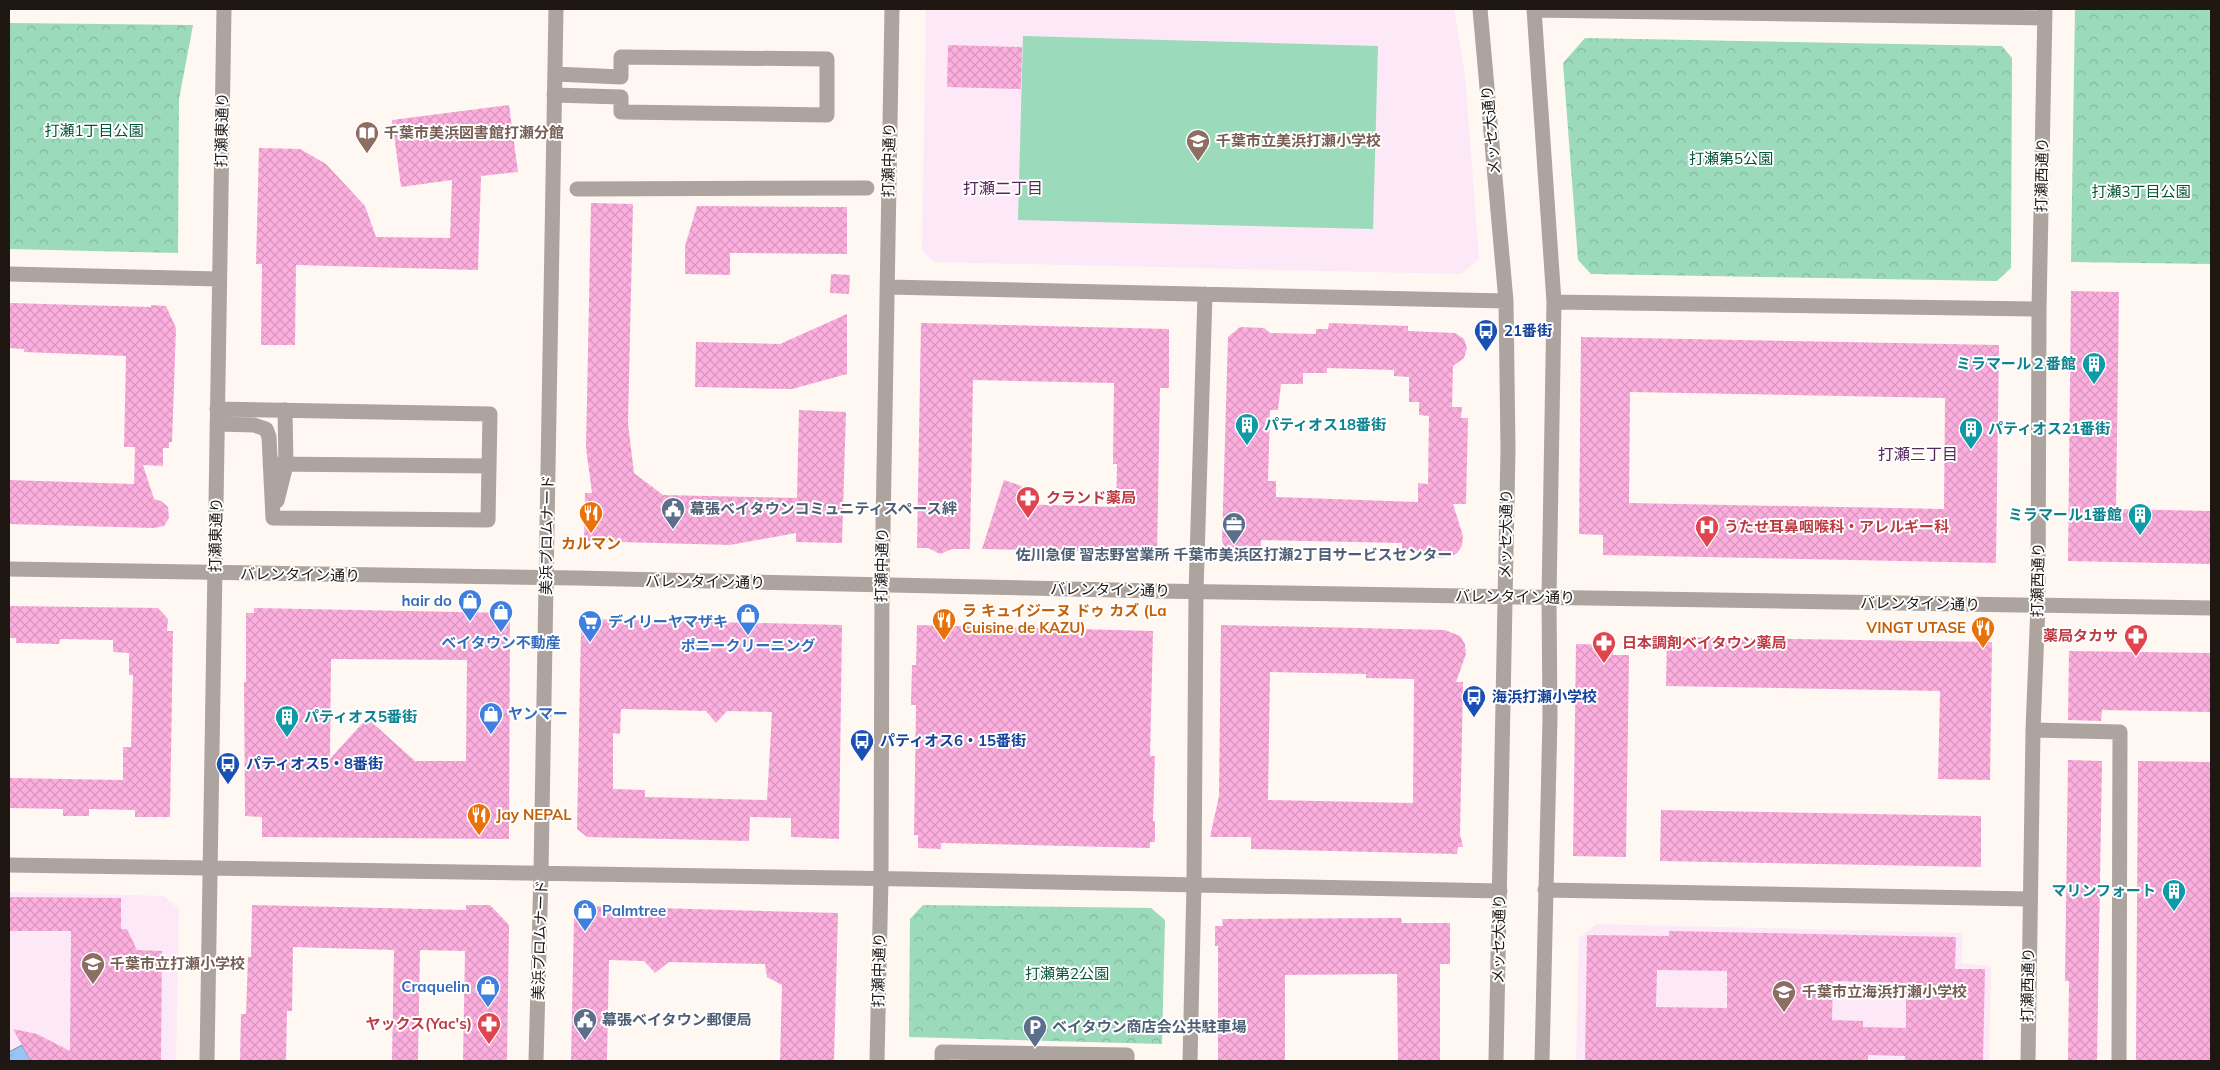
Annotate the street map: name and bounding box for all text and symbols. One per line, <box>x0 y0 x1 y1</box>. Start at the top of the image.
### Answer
street label: メッセ大通り <box>1477 84 1504 176</box>
street label: 打瀬東通り <box>211 92 232 168</box>
library icon: 千葉市美浜図書館打瀬分館 <box>354 120 380 154</box>
park label: 打瀬1丁目公園 <box>44 121 144 140</box>
street label: 打瀬中通り <box>878 122 899 198</box>
place label: 千葉市美浜図書館打瀬分館 <box>384 123 564 142</box>
school or university icon: 千葉市立美浜打瀬小学校 <box>1185 128 1211 162</box>
place label: 千葉市立美浜打瀬小学校 <box>1216 131 1381 150</box>
street label: 打瀬西通り <box>2031 137 2052 213</box>
park label: 打瀬第5公園 <box>1689 149 1773 168</box>
district label: 打瀬二丁目 <box>963 178 1043 198</box>
park label: 打瀬3丁目公園 <box>2091 182 2191 201</box>
bus stop icon: 21番街 <box>1473 318 1499 352</box>
place label: 21番街 <box>1504 321 1552 340</box>
building icon: ミラマール２番館 <box>2081 351 2107 385</box>
place label: ミラマール２番館 <box>1956 354 2076 373</box>
building icon: パティオス18番街 <box>1234 412 1260 446</box>
place label: パティオス18番街 <box>1264 415 1386 434</box>
building icon: パティオス21番街 <box>1958 416 1984 450</box>
place label: パティオス21番街 <box>1988 419 2110 438</box>
district label: 打瀬三丁目 <box>1878 444 1958 464</box>
street label: 美浜プロムナード <box>536 475 557 595</box>
pharmacy icon: クランド薬局 <box>1015 485 1041 519</box>
place label: クランド薬局 <box>1046 488 1136 507</box>
street label: メッセ大通り <box>1495 489 1516 579</box>
public building icon: 幕張ベイタウンコミュニティスペース絆 <box>660 496 686 530</box>
street label: 打瀬東通り <box>205 497 226 573</box>
place label: 幕張ベイタウンコミュニティスペース絆 <box>690 499 958 518</box>
restaurant icon: カルマン <box>578 500 604 534</box>
building icon: ミラマール1番館 <box>2127 502 2153 536</box>
place label: ミラマール1番館 <box>2008 505 2122 524</box>
office icon: 佐川急便 習志野営業所 千葉市美浜区打瀬2丁目サービスセンター <box>1221 511 1247 545</box>
hospital icon: うたせ耳鼻咽喉科・アレルギー科 <box>1694 514 1720 548</box>
place label: うたせ耳鼻咽喉科・アレルギー科 <box>1724 517 1949 536</box>
street label: 打瀬中通り <box>871 527 892 603</box>
place label: カルマン <box>561 534 621 553</box>
street label: 打瀬西通り <box>2027 542 2048 618</box>
place label: 佐川急便 習志野営業所 千葉市美浜区打瀬2丁目サービスセンター <box>1015 545 1453 564</box>
street label: バレンタイン通り <box>240 564 360 585</box>
street label: バレンタイン通り <box>645 571 765 592</box>
street label: バレンタイン通り <box>1050 579 1170 600</box>
street label: バレンタイン通り <box>1455 586 1575 607</box>
shop icon: hair do <box>457 588 483 622</box>
place label: hair do <box>402 591 452 610</box>
street label: バレンタイン通り <box>1860 593 1980 614</box>
shop icon: ベイタウン不動産 <box>488 599 514 633</box>
place label: ラ キュイジーヌ ドゥ カズ (La Cuisine de KAZU) <box>962 601 1166 637</box>
shop icon: ポニークリーニング <box>735 602 761 636</box>
restaurant icon: ラ キュイジーヌ ドゥ カズ (La Cuisine de KAZU) <box>931 607 957 641</box>
supermarket icon: デイリーヤマザキ <box>577 609 603 643</box>
place label: デイリーヤマザキ <box>608 612 728 631</box>
restaurant icon: VINGT UTASE <box>1970 615 1996 649</box>
place label: VINGT UTASE <box>1865 618 1966 637</box>
pharmacy icon: 薬局タカサ <box>2123 623 2149 657</box>
place label: 薬局タカサ <box>2043 626 2118 645</box>
pharmacy icon: 日本調剤ベイタウン薬局 <box>1591 630 1617 664</box>
place label: ベイタウン不動産 <box>441 633 561 652</box>
place label: 日本調剤ベイタウン薬局 <box>1622 633 1786 652</box>
place label: ポニークリーニング <box>680 636 816 655</box>
bus stop icon: 海浜打瀬小学校 <box>1461 684 1487 718</box>
place label: 海浜打瀬小学校 <box>1492 687 1597 706</box>
shop icon: ヤンマー <box>478 701 504 735</box>
building icon: パティオス5番街 <box>274 704 300 738</box>
place label: ヤンマー <box>508 704 568 723</box>
place label: パティオス5番街 <box>304 707 417 726</box>
bus stop icon: パティオス6・15番街 <box>849 728 875 762</box>
place label: パティオス6・15番街 <box>880 731 1026 750</box>
bus stop icon: パティオス5・8番街 <box>215 751 241 785</box>
place label: パティオス5・8番街 <box>246 754 383 773</box>
restaurant icon: Jay NEPAL <box>466 802 492 836</box>
place label: Jay NEPAL <box>496 805 572 824</box>
building icon: マリンフォート <box>2161 878 2187 912</box>
street label: 美浜プロムナード <box>528 880 551 1000</box>
place label: マリンフォート <box>2051 881 2156 900</box>
street label: メッセ大通り <box>1488 894 1509 984</box>
shop icon: Palmtree <box>572 898 598 932</box>
place label: Palmtree <box>602 901 666 920</box>
street label: 打瀬中通り <box>868 932 889 1008</box>
street label: 打瀬西通り <box>2017 947 2038 1023</box>
school or university icon: 千葉市立打瀬小学校 <box>80 951 106 985</box>
place label: 千葉市立打瀬小学校 <box>110 954 245 973</box>
park label: 打瀬第2公園 <box>1025 964 1109 983</box>
shop icon: Craquelin <box>475 974 501 1008</box>
place label: Craquelin <box>401 977 470 996</box>
school or university icon: 千葉市立海浜打瀬小学校 <box>1771 979 1797 1013</box>
place label: 千葉市立海浜打瀬小学校 <box>1802 982 1967 1001</box>
public building icon: 幕張ベイタウン郵便局 <box>572 1007 598 1041</box>
place label: 幕張ベイタウン郵便局 <box>602 1010 751 1029</box>
pharmacy icon: ヤックス(Yac's) <box>476 1011 502 1045</box>
place label: ヤックス(Yac's) <box>365 1014 472 1033</box>
parking icon: ベイタウン商店会公共駐車場 <box>1022 1014 1048 1048</box>
place label: ベイタウン商店会公共駐車場 <box>1052 1017 1246 1036</box>

